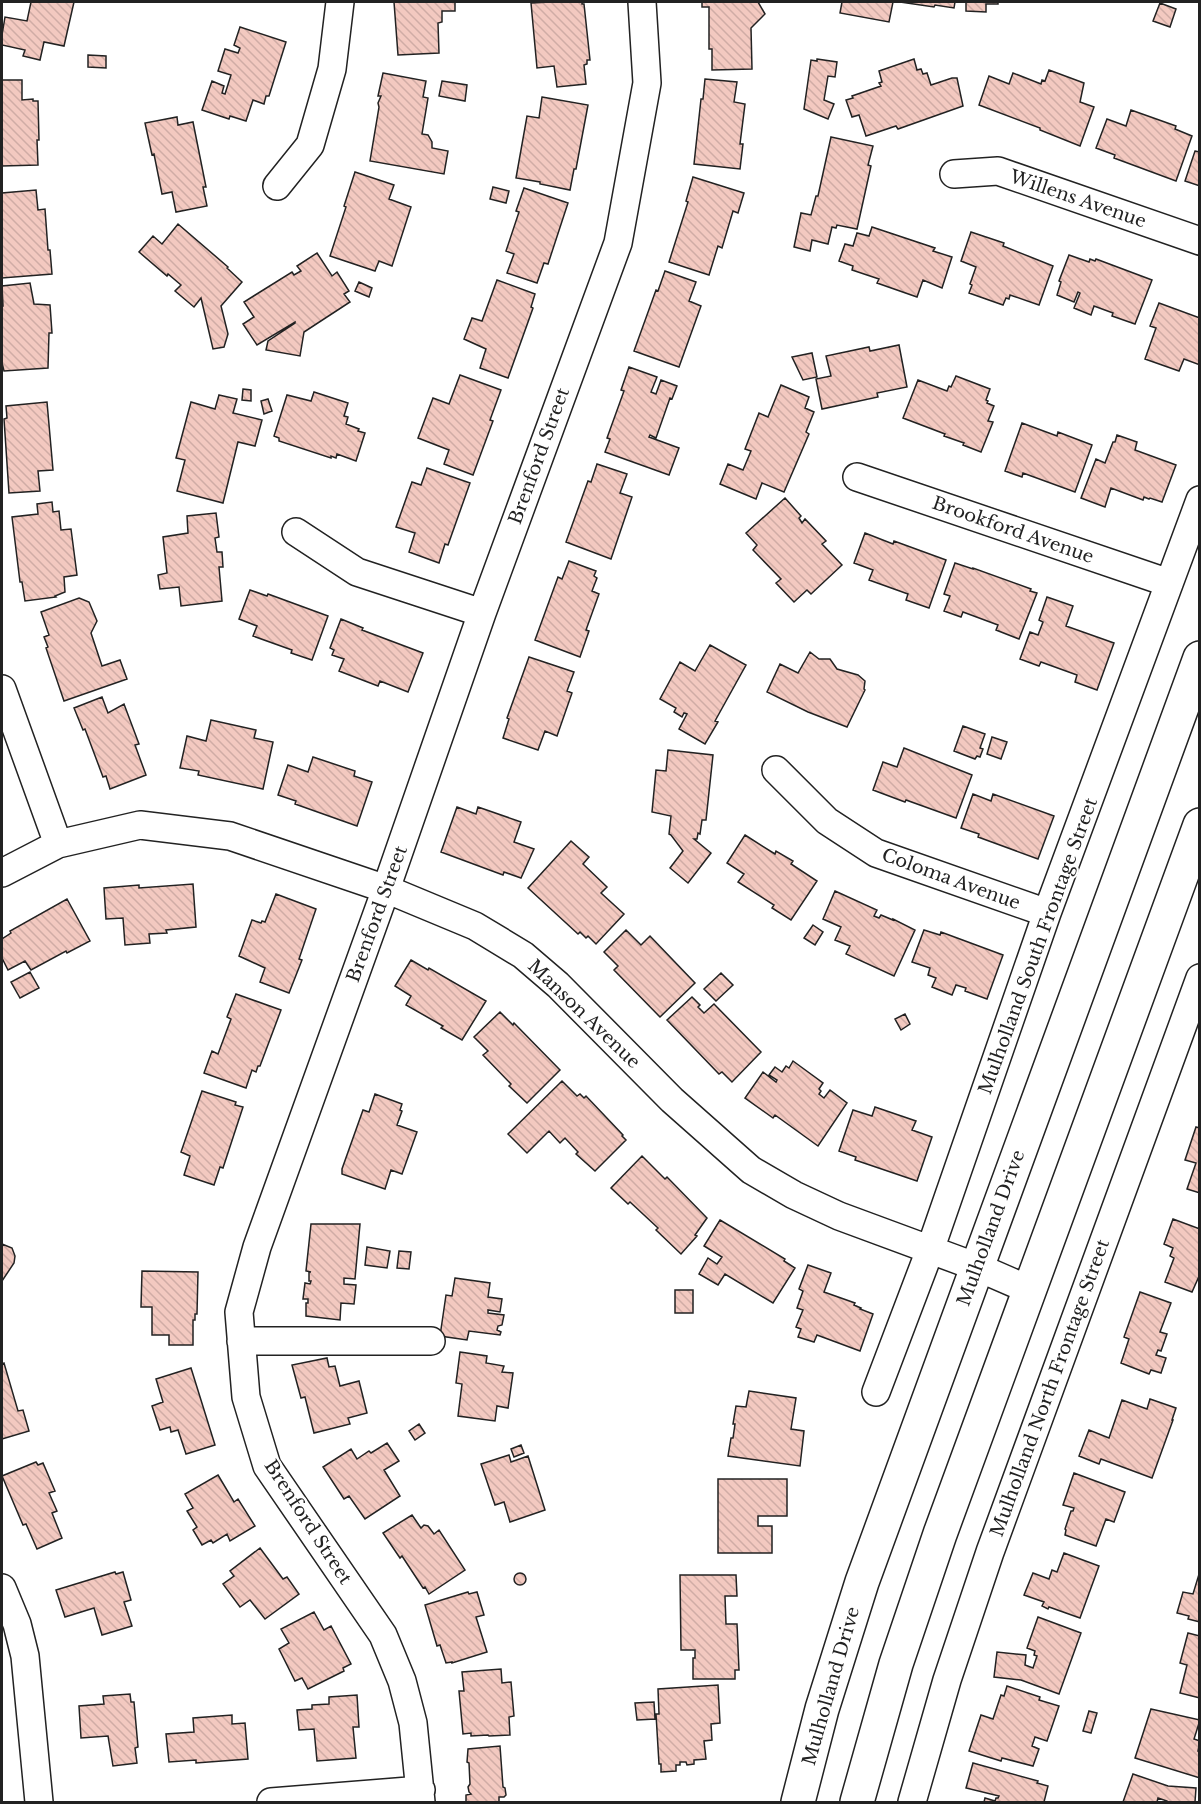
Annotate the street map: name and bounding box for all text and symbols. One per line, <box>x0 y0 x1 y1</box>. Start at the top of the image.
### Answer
street label: Willens Avenue <box>1006 165 1149 233</box>
street label: Brenford Street <box>504 385 574 527</box>
street label: Brookford Avenue <box>929 492 1097 568</box>
street label: Mulholland South Frontage Street <box>974 794 1102 1097</box>
street label: Brenford Street <box>342 843 412 985</box>
street label: Coloma Avenue <box>879 844 1023 914</box>
street label: Manson Avenue <box>523 955 645 1073</box>
street label: Mulholland Drive <box>953 1147 1029 1309</box>
street label: Mulholland North Frontage Street <box>986 1236 1114 1540</box>
street label: Brenford Street <box>260 1456 356 1588</box>
street label: Mulholland Drive <box>798 1604 864 1768</box>

